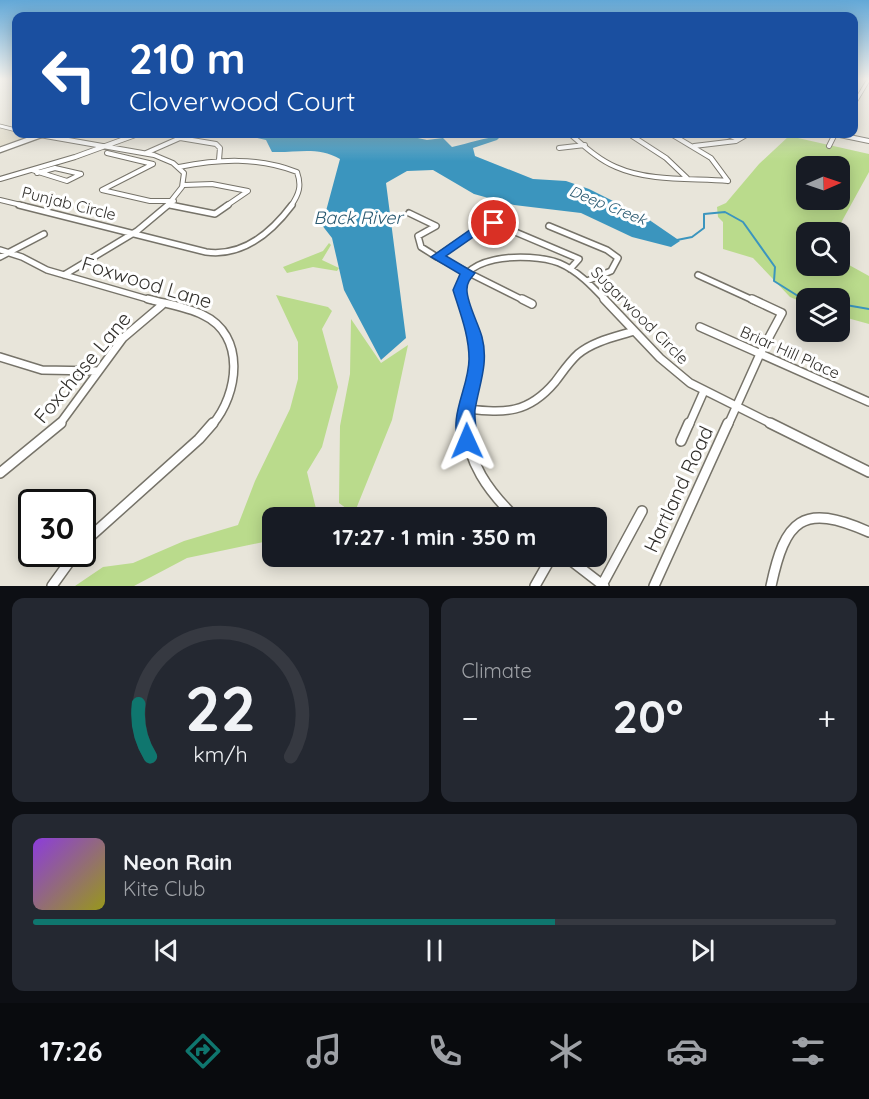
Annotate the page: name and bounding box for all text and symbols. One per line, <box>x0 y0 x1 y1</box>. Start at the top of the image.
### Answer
text: 210 m <box>129 32 246 85</box>
icon: left <box>30 36 108 114</box>
text: Cloverwood Court <box>129 84 355 118</box>
north arrow <box>796 156 850 210</box>
map controls <box>796 156 850 342</box>
water label: Deep Creek <box>567 181 651 230</box>
street label: Punjab Circle <box>20 182 118 224</box>
pin <box>468 197 519 248</box>
water label: Back River <box>314 206 405 229</box>
icon: arrive <box>477 206 510 239</box>
button: search <box>796 222 850 276</box>
street label: Foxwood Lane <box>79 250 215 314</box>
street label: Sugarwood Circle <box>587 262 693 368</box>
button: layers <box>796 288 850 342</box>
street label: Foxchase Lane <box>28 306 136 428</box>
street label: Briar Hill Place <box>737 321 843 383</box>
position arrow <box>435 409 499 473</box>
street label: Hartland Road <box>638 422 718 556</box>
speed limit sign: 30 <box>18 489 96 567</box>
text: 17:27 · 1 min · 350 m <box>333 523 536 551</box>
text: Climate <box>462 658 532 683</box>
text: 22 <box>185 669 256 747</box>
text: 20° <box>613 688 683 744</box>
text: − <box>462 697 479 738</box>
text: + <box>817 697 836 738</box>
text: km/h <box>193 741 247 767</box>
text: Neon Rain <box>123 848 232 876</box>
text: Kite Club <box>123 876 205 901</box>
icon: previous <box>150 934 183 967</box>
icon: pause <box>418 934 451 967</box>
icon: next <box>686 934 719 967</box>
icon: directions <box>182 1030 224 1072</box>
icon: music <box>303 1030 345 1072</box>
icon: phone <box>424 1030 466 1072</box>
icon: climate <box>545 1030 587 1072</box>
icon: car <box>666 1030 708 1072</box>
icon: filters <box>787 1030 829 1072</box>
text: 17:26 <box>40 1034 103 1068</box>

